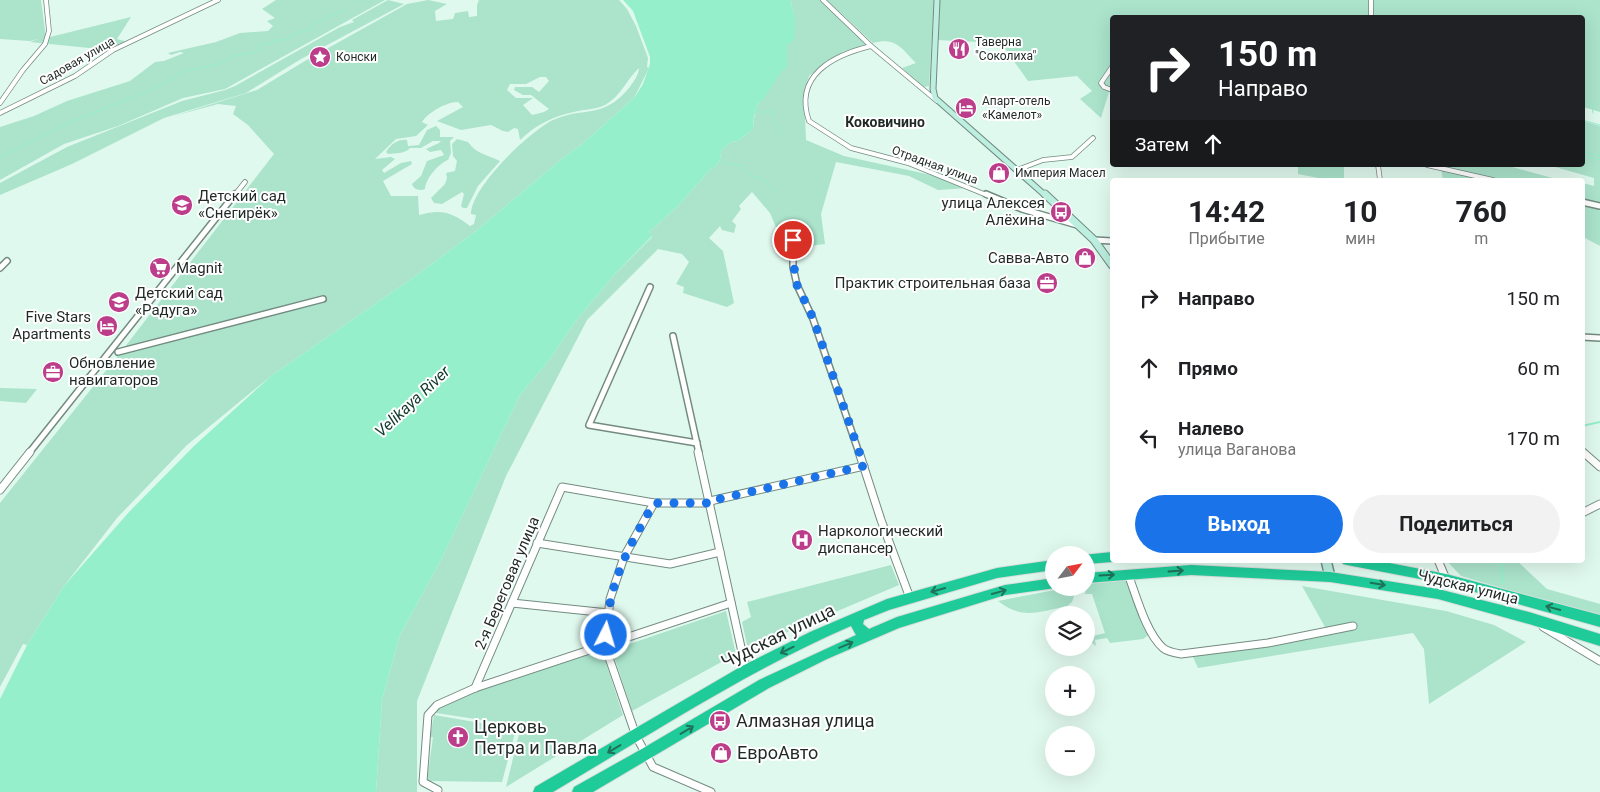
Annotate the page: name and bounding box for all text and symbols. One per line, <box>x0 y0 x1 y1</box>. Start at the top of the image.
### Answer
street label: Садовая улица <box>37 34 117 88</box>
text: 150 m <box>1218 34 1317 75</box>
place label: Таверна "Соколиха" <box>975 35 1037 63</box>
icon: right <box>1135 35 1200 100</box>
restaurant icon: Таверна "Соколиха" <box>947 37 971 61</box>
place icon: Конски <box>308 45 332 69</box>
place label: Конски <box>336 50 377 64</box>
text: Направо <box>1218 76 1308 101</box>
place label: Апарт-отель «Камелот» <box>982 94 1050 122</box>
hotel icon: Апарт-отель «Камелот» <box>954 96 978 120</box>
district label: Коковичино <box>845 114 925 130</box>
icon: ahead <box>1199 130 1227 158</box>
text: Затем <box>1135 133 1189 156</box>
street label: Отрадная улица <box>890 143 980 187</box>
shop icon: Империя Масел <box>987 161 1011 185</box>
place label: Империя Масел <box>1015 166 1106 180</box>
place label: Детский сад «Снегирёк» <box>198 187 286 222</box>
school or university icon: Детский сад «Снегирёк» <box>170 193 194 217</box>
place label: улица Алексея Алёхина <box>942 194 1045 229</box>
text: 14:42 <box>1188 194 1265 229</box>
text: 10 <box>1343 194 1378 229</box>
text: 760 <box>1455 194 1507 229</box>
bus stop icon: улица Алексея Алёхина <box>1049 200 1073 224</box>
pin <box>772 219 814 261</box>
icon: arrive <box>779 226 807 254</box>
text: Прибытие <box>1188 229 1265 248</box>
text: мин <box>1345 229 1375 248</box>
text: m <box>1474 229 1488 248</box>
shop icon: Савва-Авто <box>1073 246 1097 270</box>
place label: Савва-Авто <box>988 249 1069 267</box>
supermarket icon: Magnit <box>148 256 172 280</box>
place label: Magnit <box>176 259 223 277</box>
office icon: Практик строительная база <box>1035 271 1059 295</box>
place label: Практик строительная база <box>835 274 1031 292</box>
place label: Детский сад «Радуга» <box>135 284 223 319</box>
icon: right <box>1135 284 1163 312</box>
text: Направо <box>1178 287 1255 310</box>
text: 150 m <box>1507 287 1560 310</box>
school or university icon: Детский сад «Радуга» <box>107 290 131 314</box>
place label: Five Stars Apartments <box>12 308 91 343</box>
hotel icon: Five Stars Apartments <box>95 314 119 338</box>
place label: Обновление навигаторов <box>69 354 158 389</box>
icon: ahead <box>1135 354 1163 382</box>
text: Прямо <box>1178 357 1238 380</box>
text: 60 m <box>1517 357 1560 380</box>
office icon: Обновление навигаторов <box>41 360 65 384</box>
water label: Velikaya River <box>371 361 454 441</box>
text: Налево <box>1178 417 1244 440</box>
icon: left <box>1135 424 1163 452</box>
text: 170 m <box>1507 427 1560 450</box>
text: улица Ваганова <box>1178 440 1296 459</box>
button: Выход <box>1135 495 1343 553</box>
button: Поделиться <box>1353 495 1560 553</box>
street label: 2-я Береговая улица <box>471 514 543 652</box>
place label: Наркологический диспансер <box>818 522 943 557</box>
hospital icon: Наркологический диспансер <box>790 528 814 552</box>
north arrow <box>1045 546 1095 596</box>
map controls <box>1045 546 1095 776</box>
one-way arrow <box>1168 566 1184 576</box>
street label: Чудская улица <box>1416 566 1520 608</box>
one-way arrow <box>1099 571 1115 580</box>
one-way arrow <box>1370 579 1386 589</box>
one-way arrow <box>930 586 946 596</box>
one-way arrow <box>990 587 1006 596</box>
street label: Чудская улица <box>717 599 838 672</box>
one-way arrow <box>1545 603 1561 612</box>
button: layers <box>1045 606 1095 656</box>
position arrow <box>579 608 631 660</box>
one-way arrow <box>838 640 853 650</box>
one-way arrow <box>780 645 795 655</box>
button: + <box>1045 666 1095 716</box>
bus stop icon: Алмазная улица <box>708 709 732 733</box>
place label: Алмазная улица <box>736 710 875 731</box>
place label: Церковь Петра и Павла <box>474 716 597 758</box>
one-way arrow <box>679 724 694 734</box>
church icon: Церковь Петра и Павла <box>446 725 470 749</box>
button: − <box>1045 726 1095 776</box>
shop icon: ЕвроАвто <box>709 741 733 765</box>
place label: ЕвроАвто <box>737 742 818 763</box>
one-way arrow <box>607 745 621 755</box>

